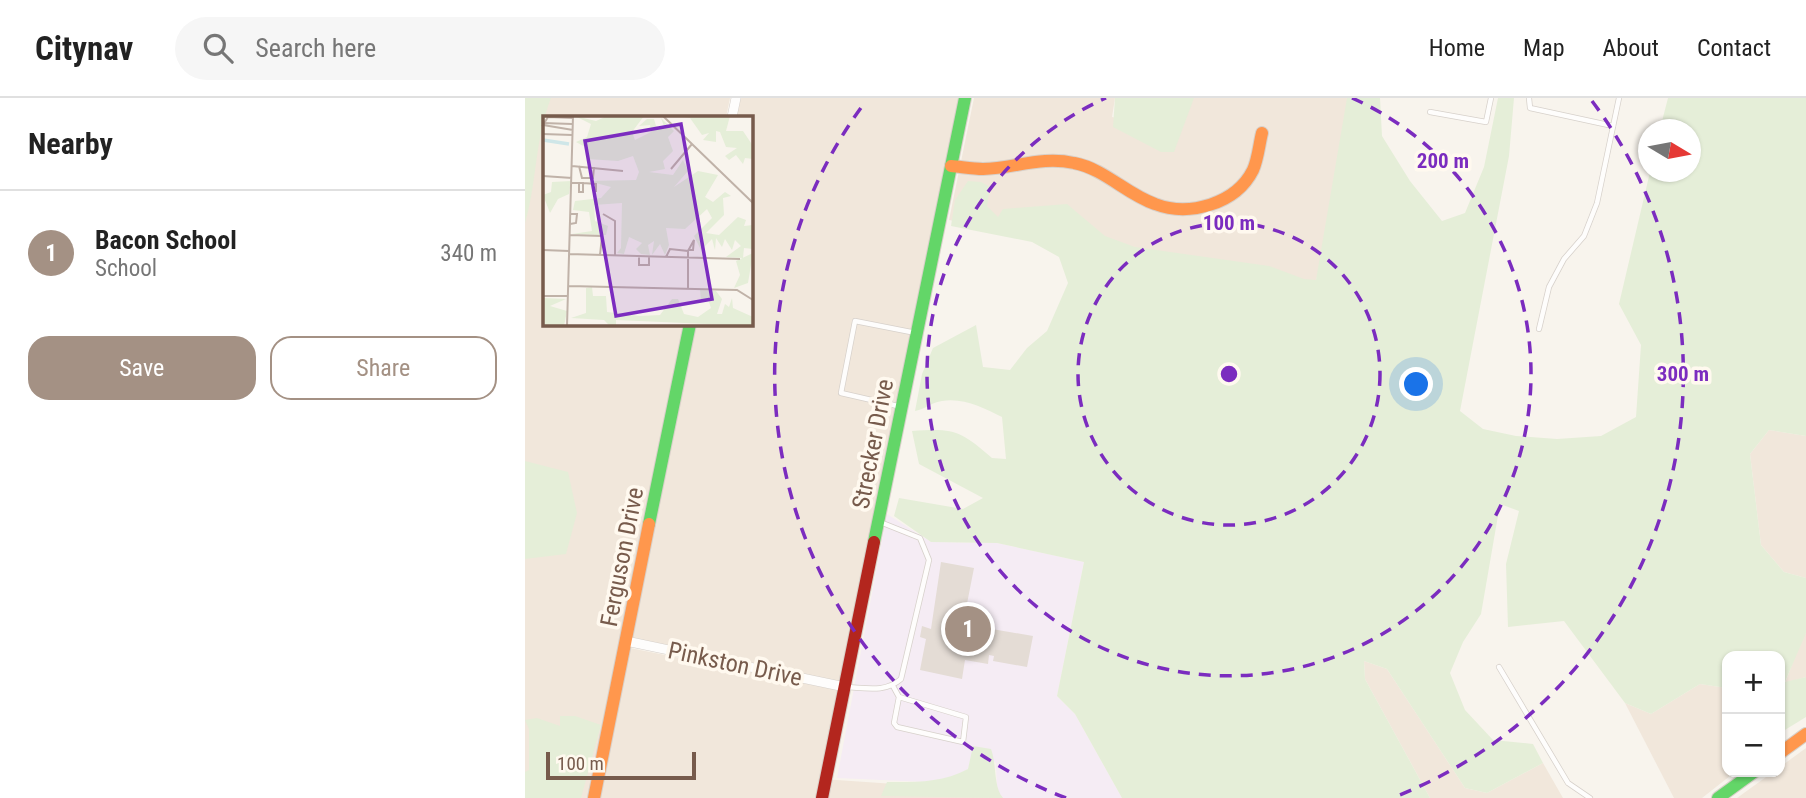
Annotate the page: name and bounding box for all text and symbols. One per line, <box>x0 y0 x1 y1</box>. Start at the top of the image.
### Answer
search box <box>175 17 665 80</box>
text: Citynav <box>35 29 133 68</box>
icon: search <box>199 29 237 67</box>
text: Search here <box>255 33 376 63</box>
text: Home <box>1429 34 1485 62</box>
text: Map <box>1523 34 1565 62</box>
text: About <box>1603 34 1659 62</box>
text: Contact <box>1697 34 1771 62</box>
inset map <box>543 116 753 326</box>
north arrow <box>1638 119 1701 182</box>
text: Nearby <box>28 126 113 161</box>
text: 200 m <box>1417 149 1469 173</box>
text: 100 m <box>1203 211 1255 235</box>
text: Bacon School <box>95 225 237 255</box>
text: 1 <box>45 240 57 267</box>
text: 340 m <box>440 240 497 267</box>
text: School <box>95 255 157 282</box>
button: Save <box>28 336 256 400</box>
button: Share <box>270 336 497 400</box>
centre of rings <box>1217 362 1241 386</box>
text: 300 m <box>1657 362 1709 386</box>
your location <box>1399 367 1433 401</box>
street label: Strecker Drive <box>847 377 899 511</box>
street label: Ferguson Drive <box>595 485 649 629</box>
pin: 1 <box>945 603 991 655</box>
street label: Pinkston Drive <box>666 636 804 692</box>
map controls <box>1722 651 1785 777</box>
button: + <box>1722 651 1785 714</box>
button: − <box>1722 714 1785 777</box>
scale bar <box>546 749 697 781</box>
text: 100 m <box>557 752 604 775</box>

